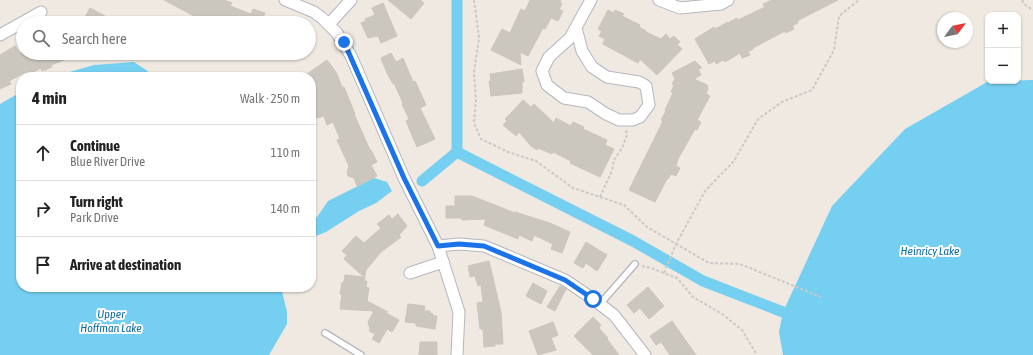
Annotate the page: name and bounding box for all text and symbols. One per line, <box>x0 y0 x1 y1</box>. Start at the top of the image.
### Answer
north arrow <box>937 12 973 48</box>
map controls <box>985 12 1021 84</box>
button: + <box>985 12 1021 48</box>
search box <box>16 16 316 60</box>
icon: search <box>30 27 52 49</box>
text: Search here <box>62 30 127 47</box>
route end <box>335 33 353 51</box>
button: − <box>985 48 1021 84</box>
text: 4 min <box>32 88 67 108</box>
text: Walk · 250 m <box>240 91 300 106</box>
text: Continue <box>70 137 120 154</box>
icon: ahead <box>32 142 54 164</box>
text: 110 m <box>271 145 300 160</box>
text: Blue River Drive <box>70 154 145 169</box>
text: Turn right <box>70 193 123 210</box>
icon: right <box>32 198 54 220</box>
text: 140 m <box>271 201 300 216</box>
text: Park Drive <box>70 210 119 225</box>
water label: Heinricy Lake <box>900 244 960 258</box>
icon: arrive <box>32 254 54 276</box>
text: Arrive at destination <box>70 256 181 273</box>
route start <box>584 290 602 308</box>
water label: Upper Hoffman Lake <box>80 307 142 335</box>

